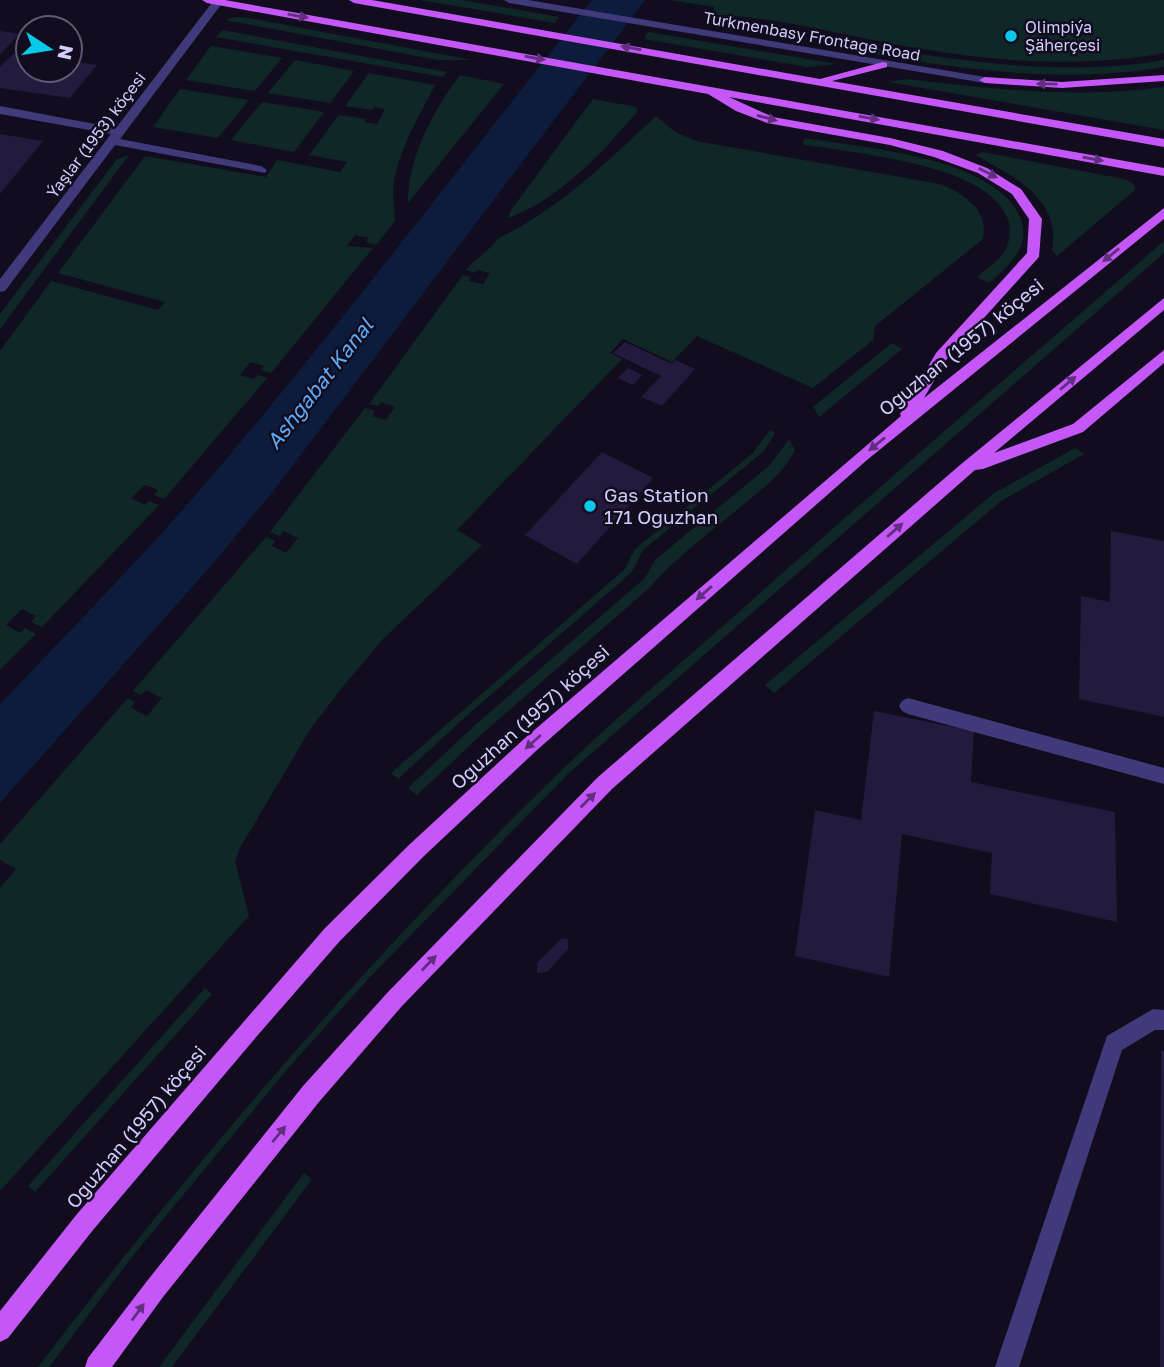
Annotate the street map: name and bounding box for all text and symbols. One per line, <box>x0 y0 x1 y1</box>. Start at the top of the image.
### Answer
street label: Turkmenbasy Frontage Road <box>702 7 922 65</box>
one-way arrow <box>287 11 309 22</box>
north arrow <box>14 14 84 84</box>
place label: Olimpiýa Şäherçesi <box>1025 17 1100 55</box>
marker: Olimpiýa Şäherçesi <box>1003 28 1019 44</box>
one-way arrow <box>619 42 641 53</box>
text: N <box>53 43 79 62</box>
one-way arrow <box>525 53 547 64</box>
street label: Ýaşlar (1953) köçesi <box>42 68 150 202</box>
one-way arrow <box>1036 79 1058 90</box>
one-way arrow <box>757 113 779 124</box>
one-way arrow <box>858 113 880 124</box>
one-way arrow <box>1082 154 1104 165</box>
one-way arrow <box>978 166 998 178</box>
one-way arrow <box>1102 248 1120 263</box>
street label: Oguzhan (1957) köçesi <box>874 273 1048 420</box>
water label: Ashgabat Kanal <box>260 312 379 454</box>
one-way arrow <box>1060 376 1077 391</box>
one-way arrow <box>868 436 885 451</box>
place label: Gas Station 171 Oguzhan <box>604 483 718 528</box>
marker: Gas Station 171 Oguzhan <box>582 498 598 514</box>
one-way arrow <box>886 522 904 538</box>
one-way arrow <box>696 585 713 600</box>
street label: Oguzhan (1957) köçesi <box>446 639 614 794</box>
one-way arrow <box>524 734 542 750</box>
one-way arrow <box>579 793 596 809</box>
one-way arrow <box>421 955 437 972</box>
street label: Oguzhan (1957) köçesi <box>61 1041 210 1213</box>
one-way arrow <box>272 1126 287 1144</box>
one-way arrow <box>130 1303 144 1321</box>

